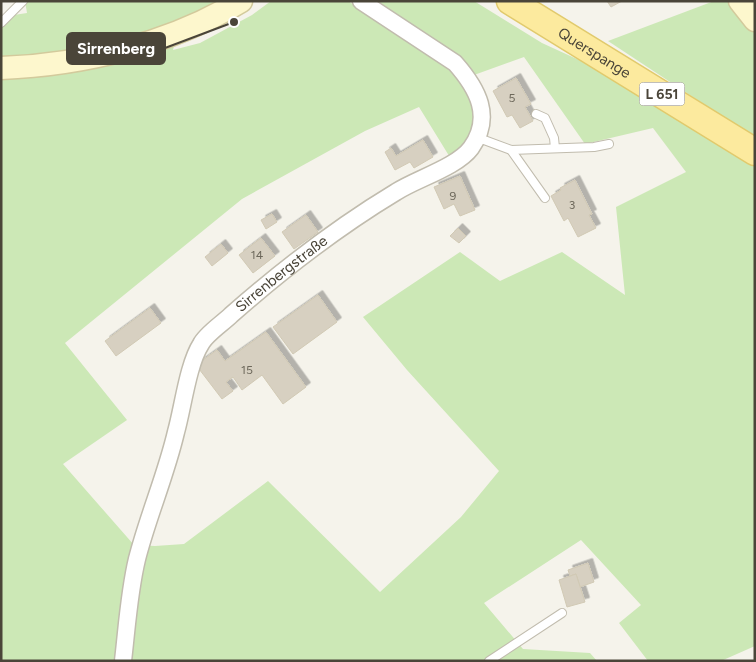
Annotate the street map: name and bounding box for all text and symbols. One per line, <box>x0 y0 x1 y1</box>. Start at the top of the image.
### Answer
street label: Querspange <box>555 24 634 82</box>
callout: Sirrenberg <box>67 33 165 64</box>
text: Sirrenberg <box>77 39 155 58</box>
road number: L 651 <box>640 82 684 106</box>
house number: 5 <box>509 91 516 105</box>
house number: 9 <box>450 189 457 203</box>
house number: 3 <box>569 198 575 212</box>
street label: Sirrenbergstraße <box>232 232 331 316</box>
house number: 14 <box>251 248 264 262</box>
house number: 15 <box>241 363 253 377</box>

